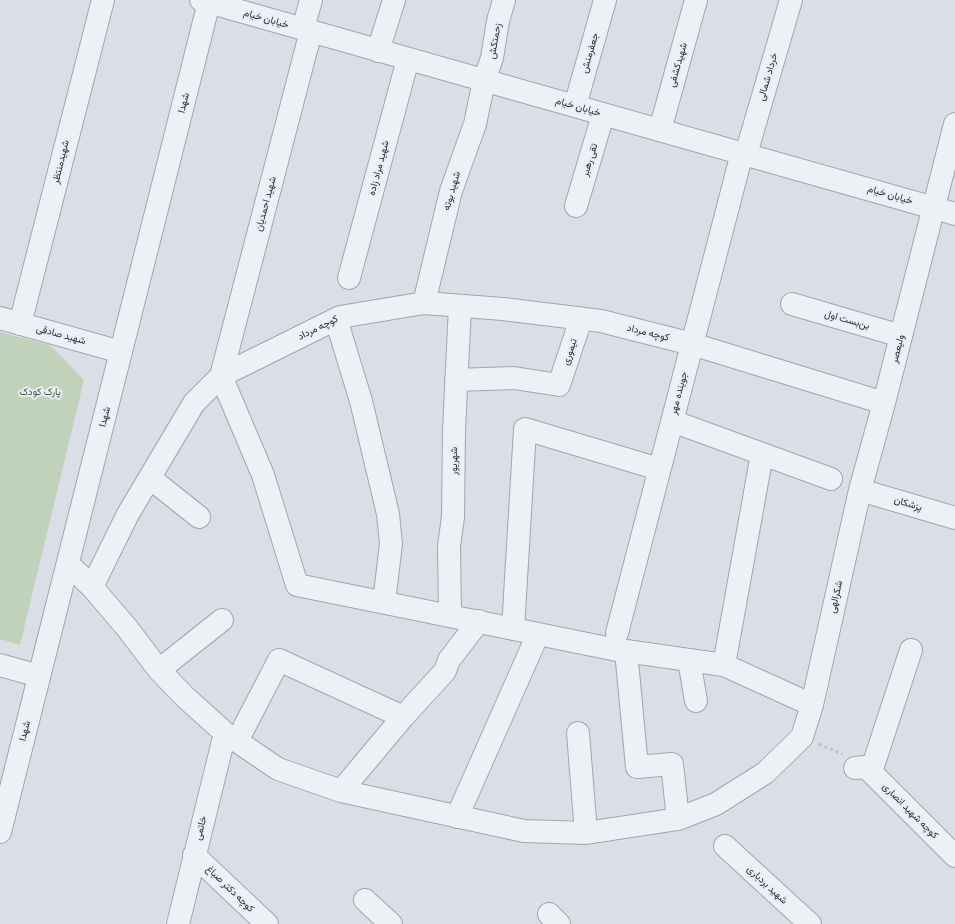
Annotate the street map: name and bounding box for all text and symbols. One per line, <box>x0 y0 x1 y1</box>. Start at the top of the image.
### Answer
street label: خیابان خیام <box>242 7 290 31</box>
street label: زحمتکش <box>486 22 504 60</box>
street label: جعفرمنش <box>579 31 601 75</box>
street label: شهیدکشفی <box>666 41 690 89</box>
street label: خرداد شمالی <box>755 52 781 102</box>
street label: شهدا <box>176 92 192 114</box>
street label: خیابان خیام <box>554 95 602 119</box>
street label: شهیدمنتظر <box>50 139 72 185</box>
street label: شهید مراد زاده <box>366 139 392 197</box>
street label: تقی رهبر <box>579 142 601 178</box>
street label: شهید بوته <box>441 170 463 212</box>
street label: شهید احمدیان <box>253 175 279 233</box>
street label: خیابان خیام <box>866 183 914 207</box>
street label: بن‌بست اول <box>823 308 871 332</box>
street label: کوچه مرداد <box>296 313 340 343</box>
street label: کوچه مرداد <box>626 322 670 344</box>
street label: شهید صادقی <box>35 323 87 347</box>
street label: ولیعصر <box>889 333 907 365</box>
street label: تیموری <box>560 337 580 367</box>
street label: جوینده مهر <box>668 370 690 416</box>
park label: پارک کودک <box>19 386 61 398</box>
street label: شهدا <box>97 406 113 428</box>
street label: شهریور <box>448 447 460 475</box>
street label: پزشکان <box>892 494 924 514</box>
street label: شکرالهی <box>826 579 846 615</box>
street label: شهدا <box>17 720 33 742</box>
street label: کوچه شهید انصاری <box>880 781 940 841</box>
street label: خاتمی <box>192 815 210 841</box>
street label: کوچه دکتر صباغ <box>204 863 256 915</box>
street label: شهید بردباری <box>744 863 790 907</box>

